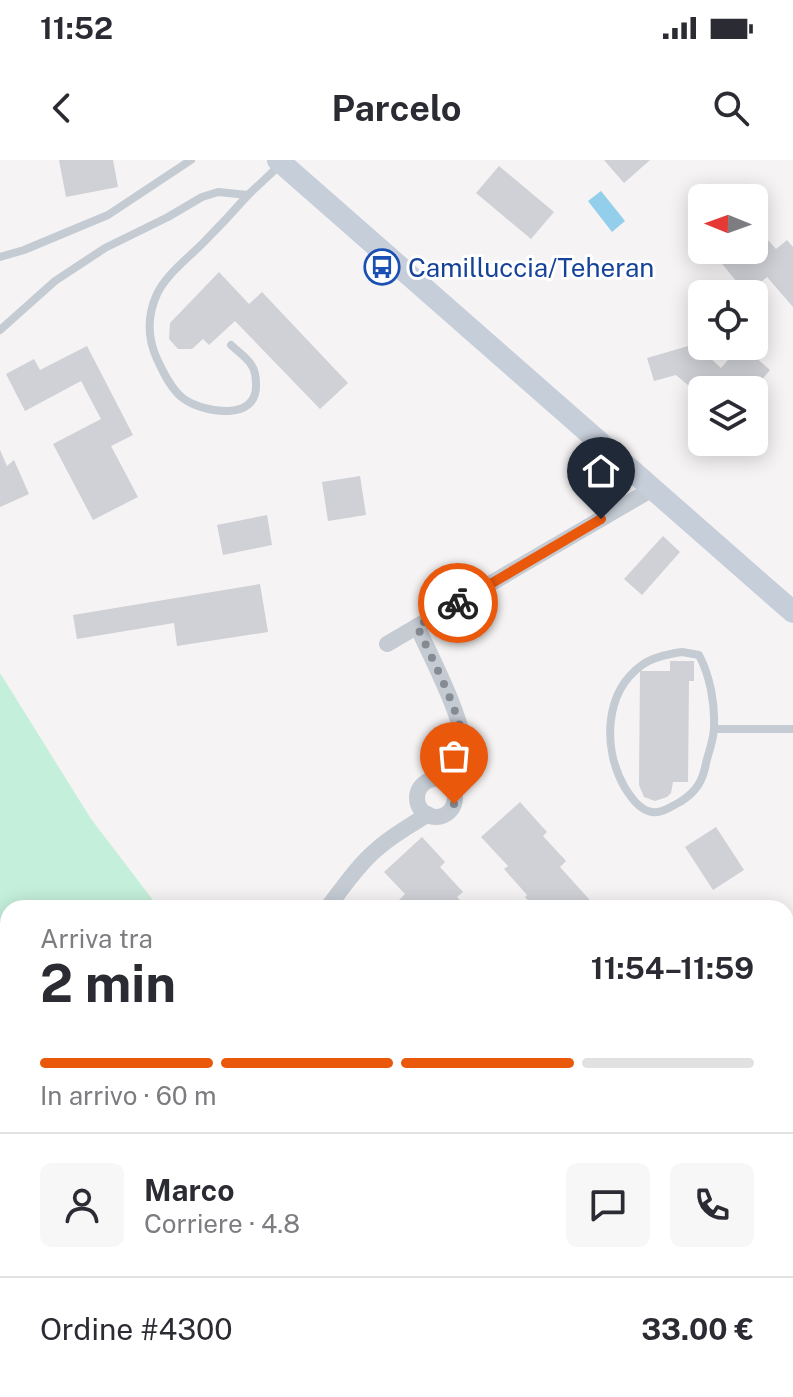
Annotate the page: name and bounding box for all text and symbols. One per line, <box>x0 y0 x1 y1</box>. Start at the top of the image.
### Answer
text: 11:52 <box>40 10 113 46</box>
icon: back <box>40 86 84 130</box>
icon: search <box>709 86 753 130</box>
text: Parcelo <box>331 87 462 129</box>
north arrow <box>688 184 768 264</box>
map controls <box>688 184 768 456</box>
bus stop icon: Camilluccia/Teheran <box>363 248 401 286</box>
place label: Camilluccia/Teheran <box>408 252 654 283</box>
button: locate <box>688 280 768 360</box>
button: layers <box>688 376 768 456</box>
pin <box>567 437 635 519</box>
icon: home <box>579 449 623 493</box>
courier <box>418 563 498 643</box>
icon: bike <box>436 581 480 625</box>
pin <box>420 722 488 804</box>
icon: bag <box>432 734 476 778</box>
text: Arriva tra <box>40 923 153 954</box>
text: 11:54–11:59 <box>591 950 754 986</box>
text: 2 min <box>40 953 176 1014</box>
text: In arrivo · 60 m <box>40 1080 216 1111</box>
button: person <box>40 1163 124 1247</box>
button: chat <box>566 1163 650 1247</box>
button: phone <box>670 1163 754 1247</box>
text: Marco <box>144 1172 234 1208</box>
text: Corriere · 4.8 <box>144 1208 300 1239</box>
text: Ordine #4300 <box>40 1311 233 1347</box>
text: 33.00 € <box>641 1311 754 1347</box>

